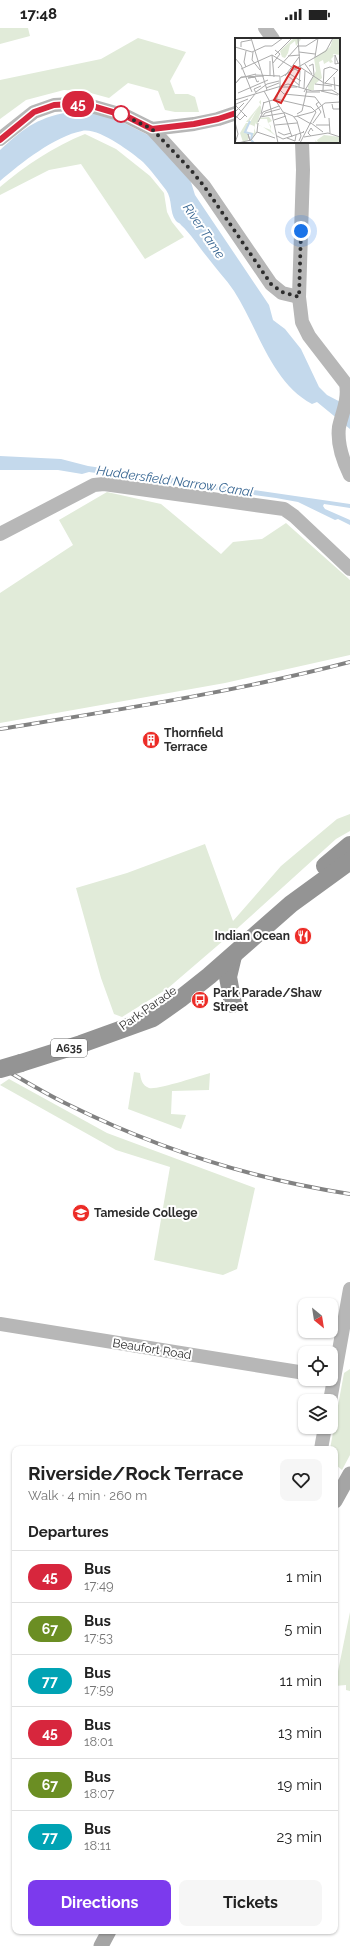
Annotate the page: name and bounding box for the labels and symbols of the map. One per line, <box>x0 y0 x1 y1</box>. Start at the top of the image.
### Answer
inset map <box>235 38 340 143</box>
line badge: 45 <box>60 91 96 117</box>
unlabelled marker <box>112 105 130 123</box>
water label: River Tame <box>180 200 228 262</box>
your location <box>291 221 311 241</box>
water label: Huddersfield Narrow Canal <box>96 463 255 500</box>
place label: Thornfield Terrace <box>164 726 224 754</box>
building icon: Thornfield Terrace <box>141 730 161 750</box>
restaurant icon: Indian Ocean <box>293 926 313 946</box>
place label: Indian Ocean <box>214 929 290 943</box>
street label: Park Parade <box>117 983 179 1033</box>
place label: Park Parade/Shaw Street <box>213 986 323 1014</box>
bus stop icon: Park Parade/Shaw Street <box>190 990 210 1010</box>
road number: A635 <box>51 1039 87 1057</box>
school or university icon: Tameside College <box>71 1203 91 1223</box>
place label: Tameside College <box>94 1206 198 1220</box>
north arrow <box>298 1298 338 1338</box>
street label: Beaufort Road <box>112 1336 192 1362</box>

